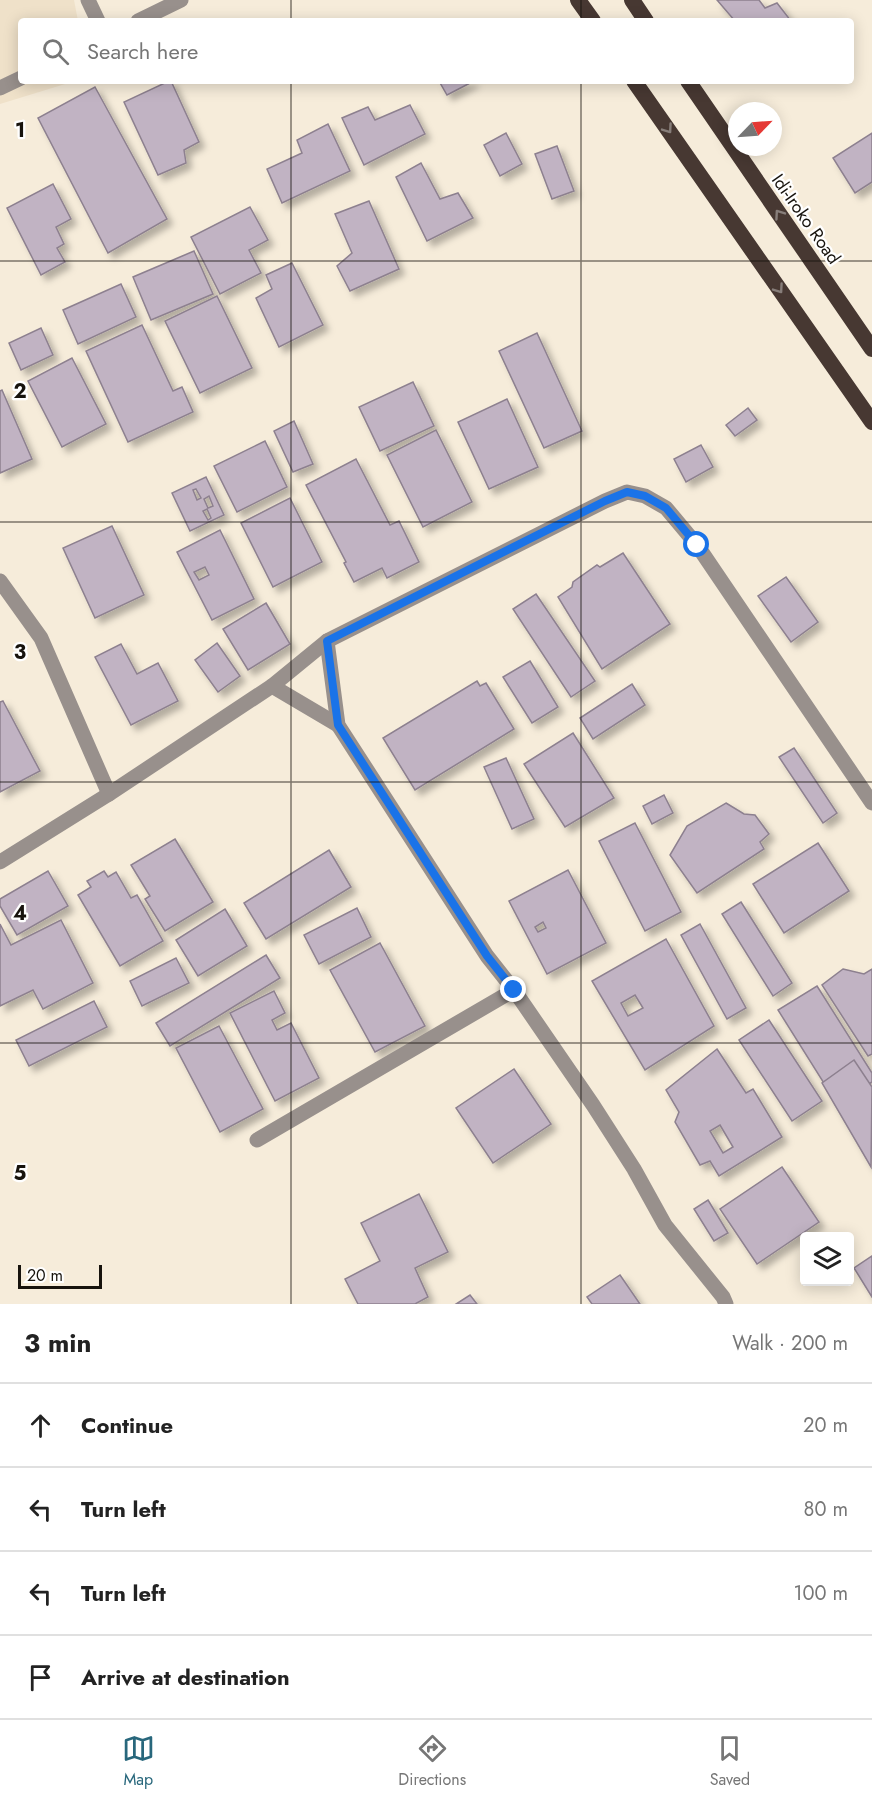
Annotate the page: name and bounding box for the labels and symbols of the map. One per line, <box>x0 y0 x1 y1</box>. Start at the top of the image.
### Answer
north arrow <box>728 102 782 156</box>
text: 1 <box>15 116 25 145</box>
one-way arrow <box>661 122 672 133</box>
street label: Idi-Iroko Road <box>765 169 847 269</box>
one-way arrow <box>775 210 786 221</box>
one-way arrow <box>772 282 783 293</box>
text: 2 <box>13 377 27 406</box>
route start <box>683 531 709 557</box>
text: 3 <box>14 638 26 667</box>
text: 4 <box>13 899 27 928</box>
route end <box>500 976 526 1002</box>
text: 5 <box>14 1159 27 1188</box>
scale bar <box>18 1262 102 1290</box>

